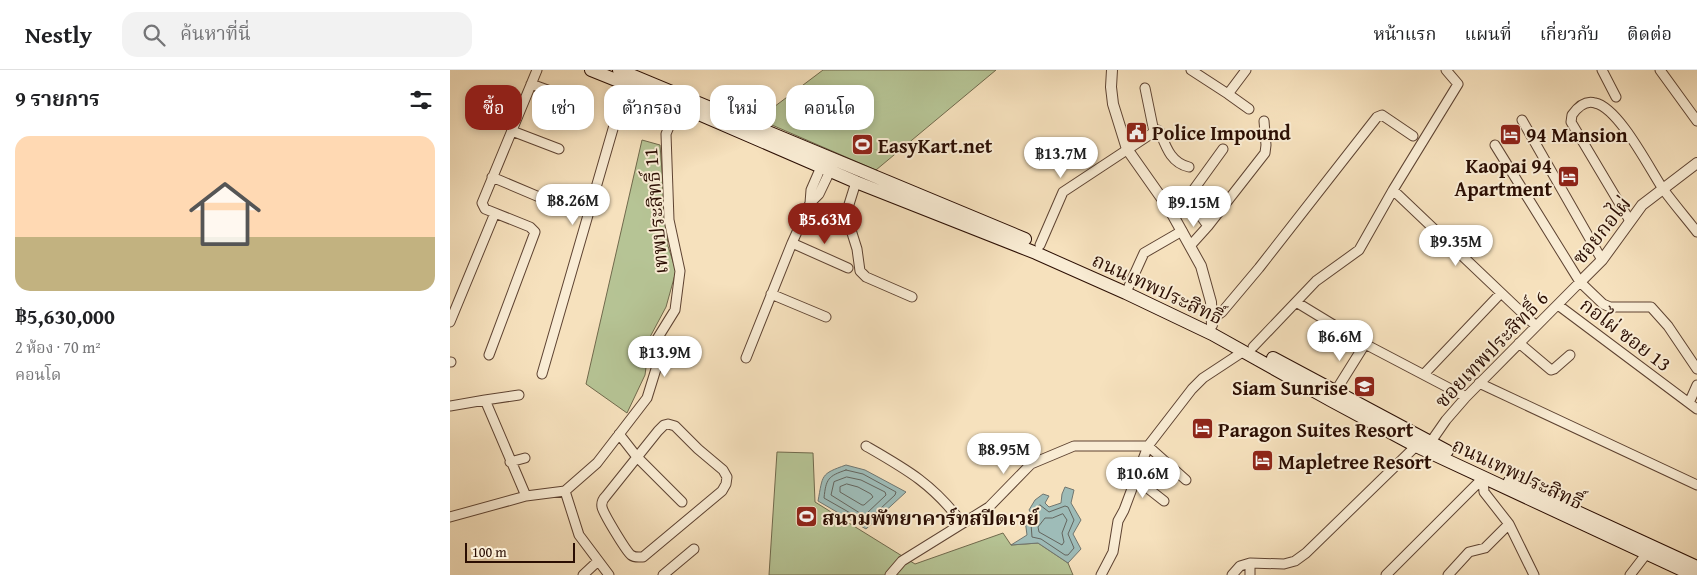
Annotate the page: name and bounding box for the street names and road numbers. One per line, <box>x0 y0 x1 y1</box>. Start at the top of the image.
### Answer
street label: เทพประสิทธิ์ 11 <box>635 147 675 275</box>
street label: ซอยกอไผ่ <box>1565 190 1637 270</box>
street label: ถนนเทพประสิทธิ์ <box>1088 245 1230 332</box>
street label: ซอยเทพประสิทธิ์ 6 <box>1427 284 1555 414</box>
street label: กอไผ่ ซอย 13 <box>1574 290 1678 378</box>
street label: ถนนเทพประสิทธิ์ <box>1448 430 1590 517</box>

